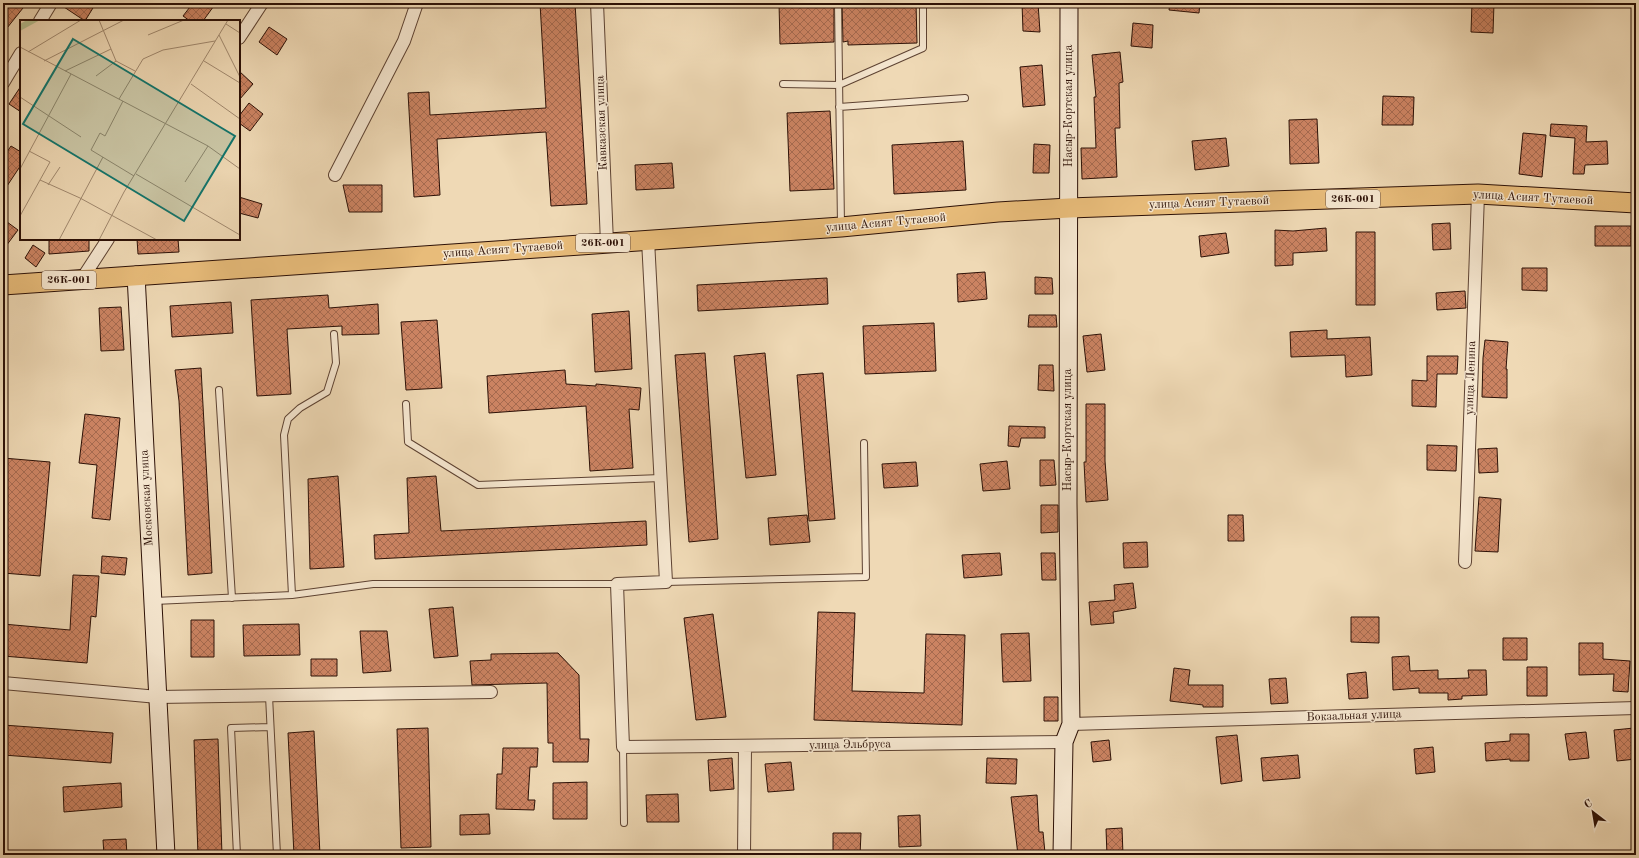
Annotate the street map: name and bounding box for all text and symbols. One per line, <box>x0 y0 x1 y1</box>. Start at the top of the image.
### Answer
inset map <box>20 20 240 240</box>
street label: Насыр-Кортская улица <box>1063 45 1075 167</box>
street label: Кавказская улица <box>594 75 610 171</box>
street label: улица Асият Тутаевой <box>1473 189 1593 207</box>
road number: 26К-001 <box>1326 190 1380 208</box>
street label: улица Асият Тутаевой <box>1149 195 1269 211</box>
street label: улица Асият Тутаевой <box>826 212 946 234</box>
road number: 26К-001 <box>576 234 630 252</box>
street label: улица Асият Тутаевой <box>443 240 563 260</box>
road number: 26К-001 <box>42 271 96 289</box>
street label: улица Ленина <box>1464 341 1478 415</box>
street label: Насыр-Кортская улица <box>1062 369 1074 491</box>
street label: Московская улица <box>138 449 156 546</box>
street label: Вокзальная улица <box>1306 708 1402 724</box>
street label: улица Эльбруса <box>809 738 891 752</box>
north arrow <box>1573 792 1613 832</box>
text: С <box>1583 798 1595 811</box>

